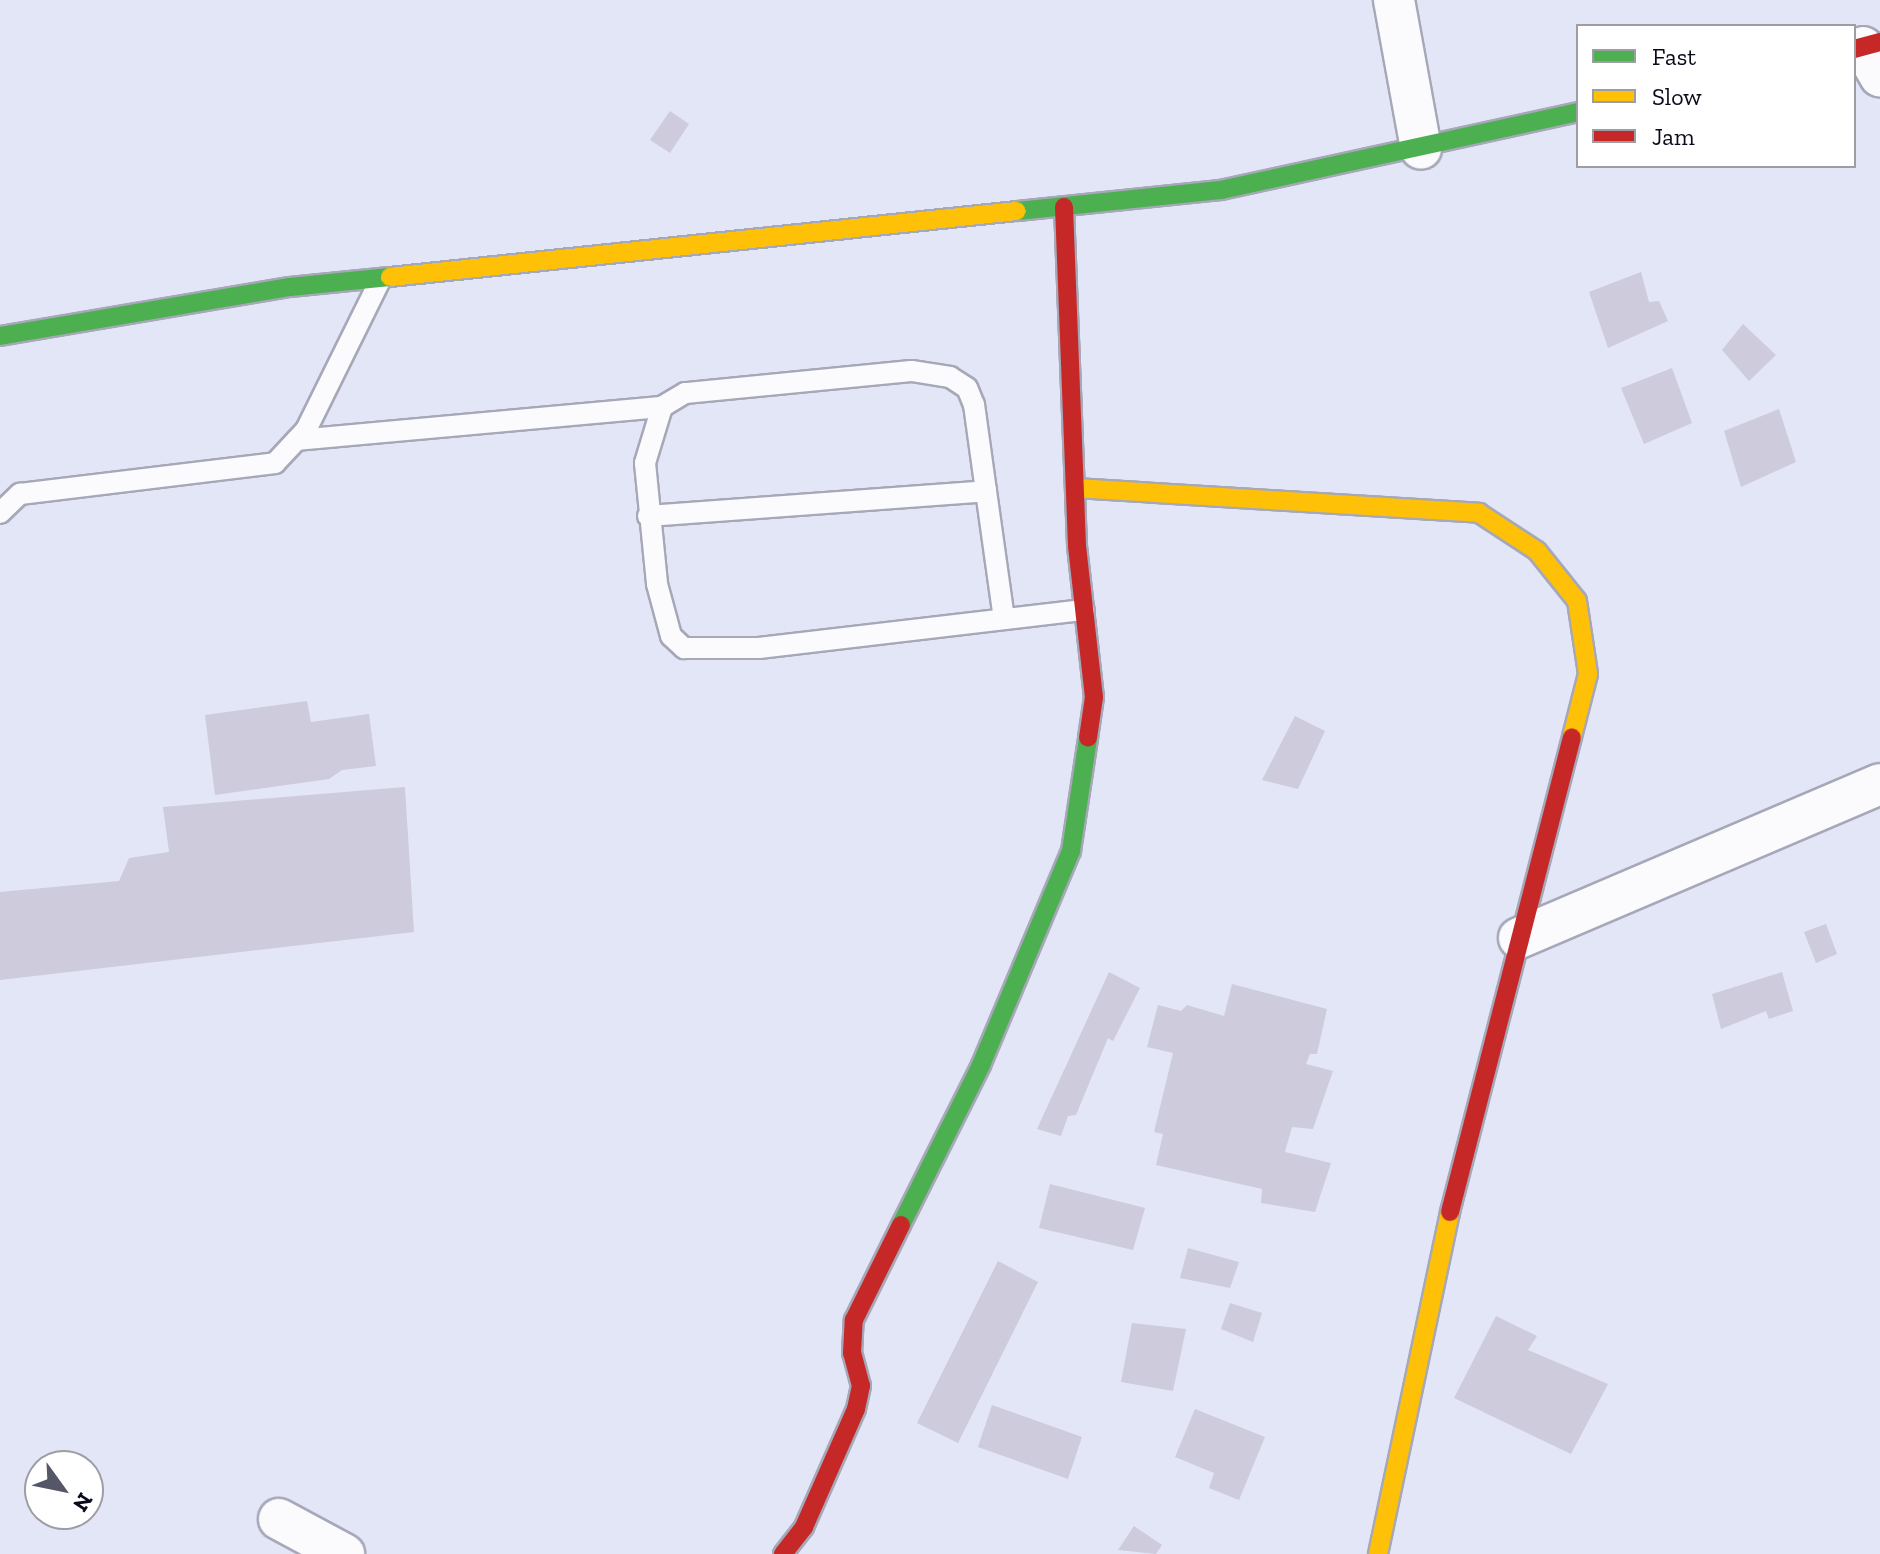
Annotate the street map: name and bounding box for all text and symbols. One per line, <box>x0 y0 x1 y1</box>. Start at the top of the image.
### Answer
legend <box>1576 24 1856 168</box>
text: Fast <box>1652 42 1696 71</box>
text: Slow <box>1652 82 1702 111</box>
text: Jam <box>1652 122 1695 151</box>
north arrow <box>24 1450 104 1530</box>
text: N <box>67 1488 99 1517</box>

